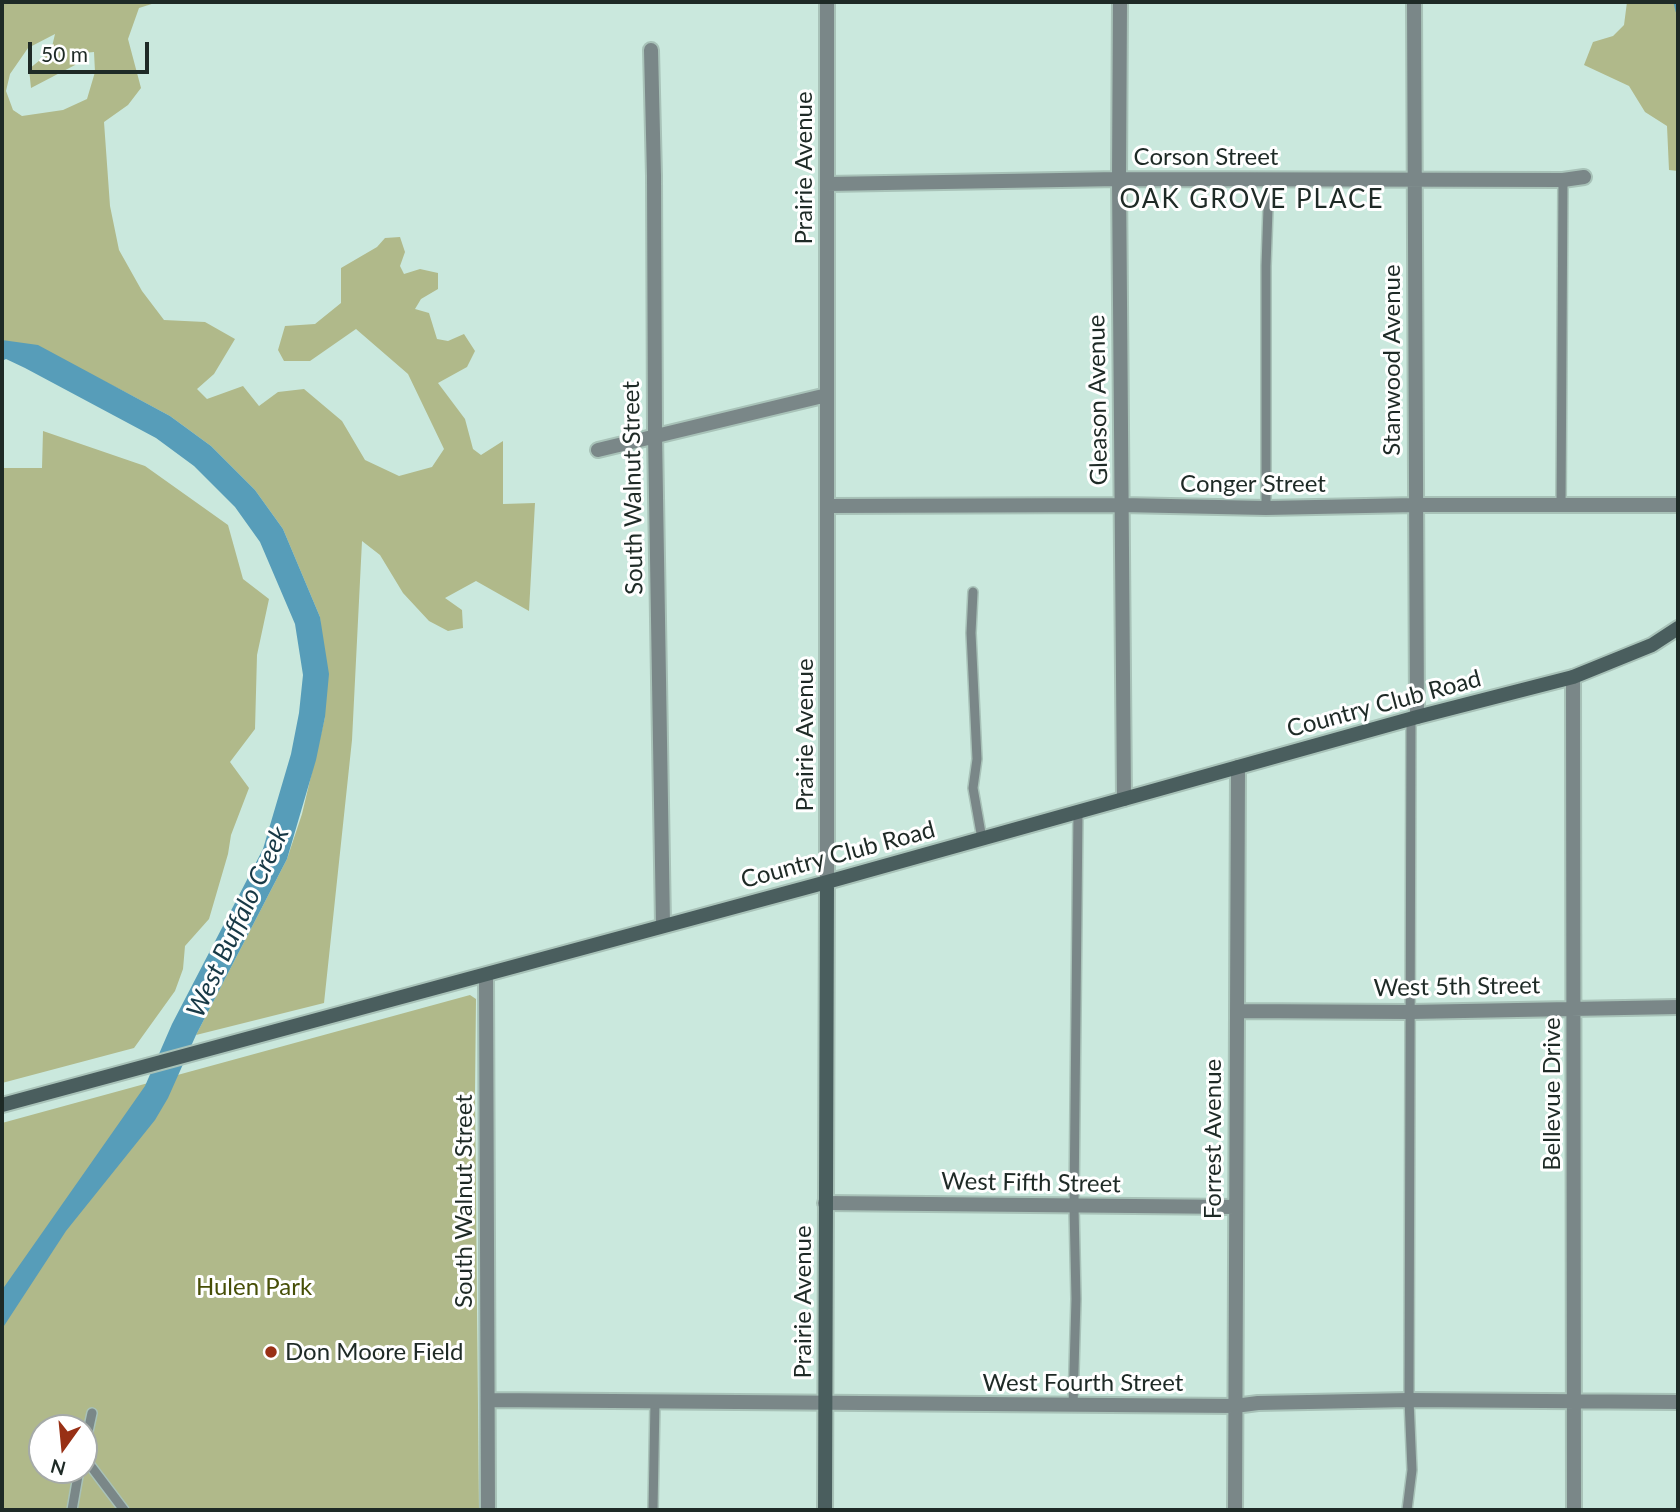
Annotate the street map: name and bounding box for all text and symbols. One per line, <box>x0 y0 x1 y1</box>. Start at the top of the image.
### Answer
scale bar <box>32 28 152 72</box>
text: 50 m <box>41 41 88 66</box>
street label: Prairie Avenue <box>790 91 818 245</box>
street label: Corson Street <box>1134 143 1278 171</box>
district label: OAK GROVE PLACE <box>1121 184 1383 216</box>
street label: Stanwood Avenue <box>1378 264 1406 456</box>
street label: Gleason Avenue <box>1082 314 1114 486</box>
street label: South Walnut Street <box>617 381 649 595</box>
street label: Conger Street <box>1180 470 1326 498</box>
street label: Prairie Avenue <box>791 658 819 812</box>
street label: Country Club Road <box>1284 664 1484 744</box>
street label: Country Club Road <box>738 815 938 895</box>
water label: West Buffalo Creek <box>180 822 296 1022</box>
street label: West 5th Street <box>1373 971 1541 1003</box>
street label: Bellevue Drive <box>1538 1017 1566 1171</box>
street label: Forrest Avenue <box>1199 1059 1227 1219</box>
street label: South Walnut Street <box>450 1094 478 1308</box>
street label: West Fifth Street <box>941 1167 1121 1199</box>
street label: Prairie Avenue <box>789 1225 817 1379</box>
park label: Hulen Park <box>196 1273 312 1301</box>
place label: Don Moore Field <box>285 1338 463 1366</box>
marker: Don Moore Field <box>263 1344 279 1360</box>
street label: West Fourth Street <box>983 1369 1183 1397</box>
north arrow <box>28 1414 98 1484</box>
text: N <box>48 1455 68 1481</box>

